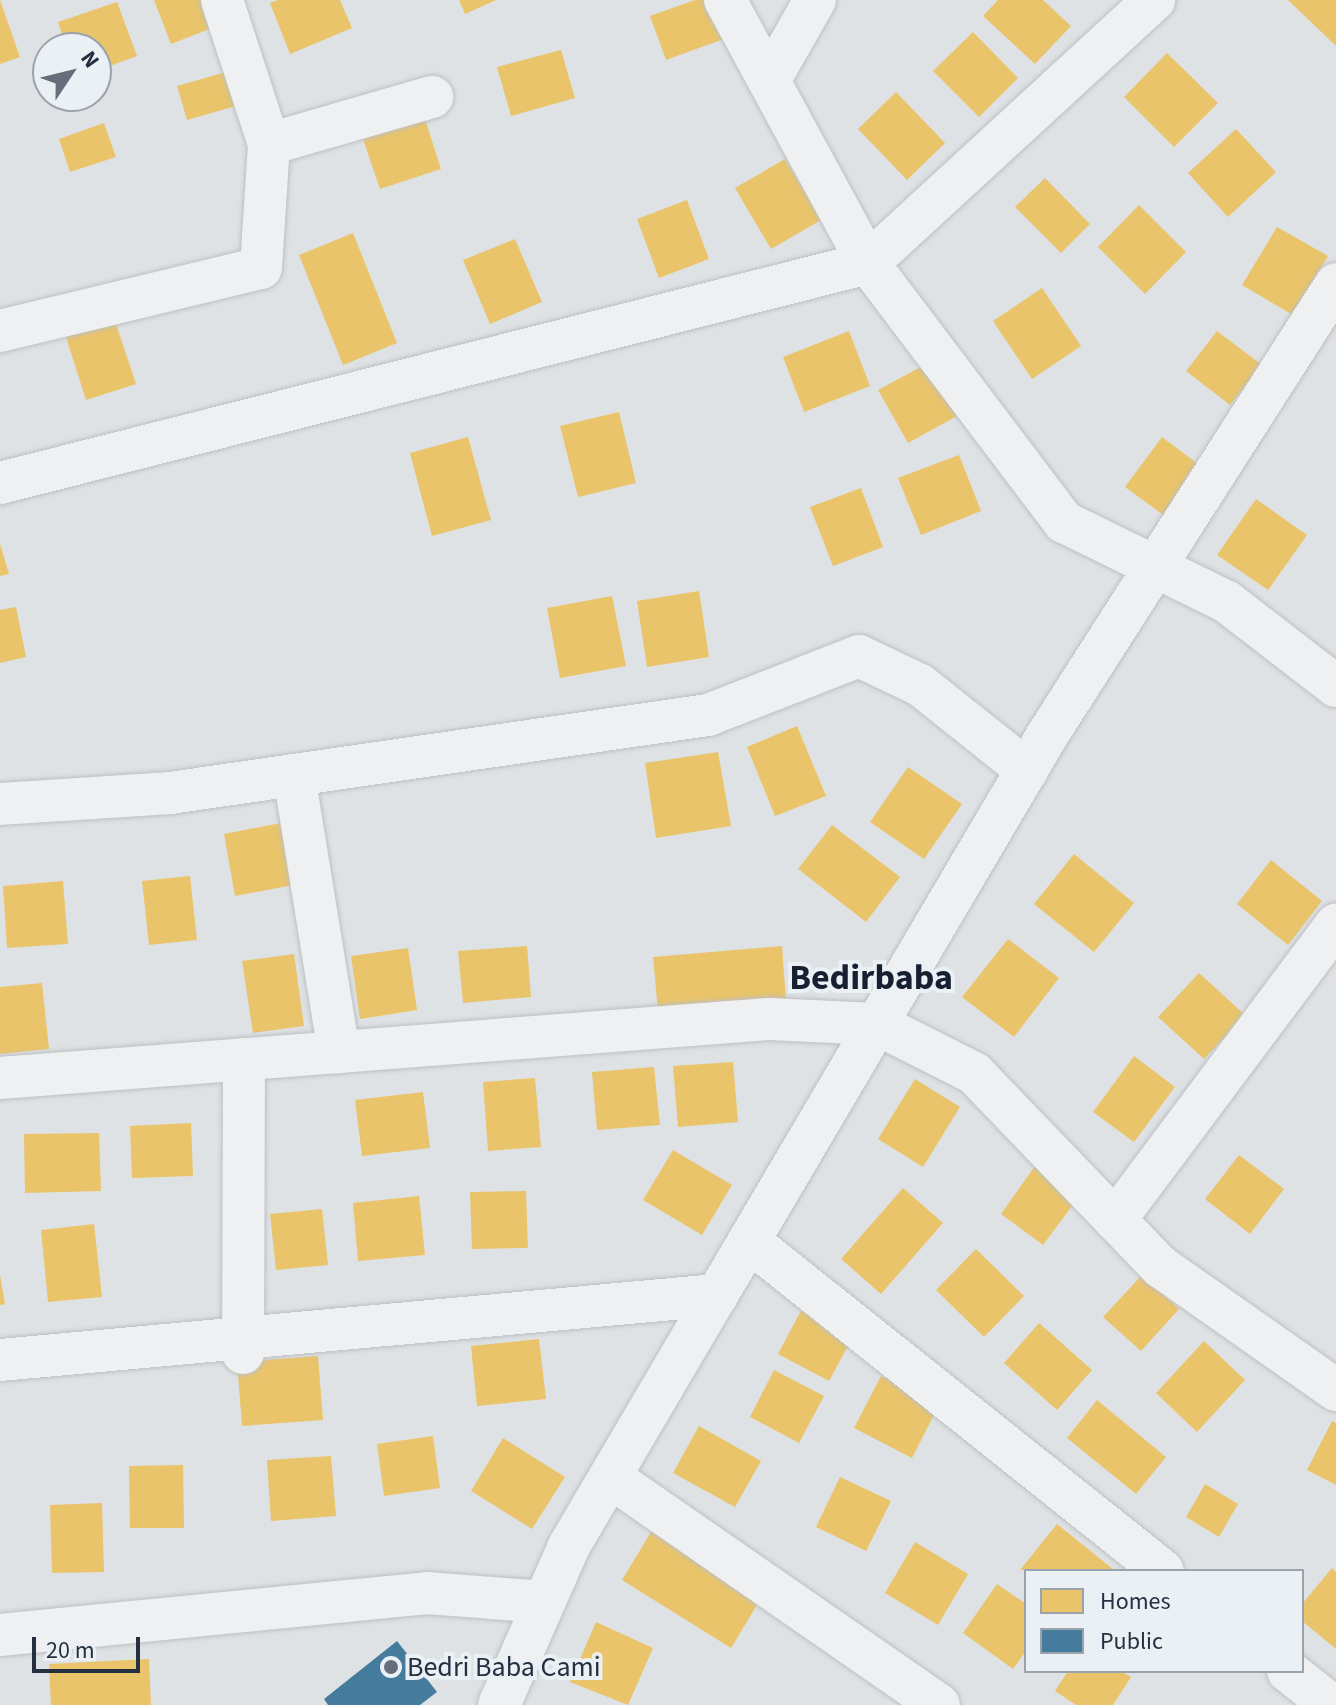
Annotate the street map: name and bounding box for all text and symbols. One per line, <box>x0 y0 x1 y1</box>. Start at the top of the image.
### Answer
north arrow <box>32 32 112 112</box>
text: N <box>73 44 107 75</box>
district label: Bedirbaba <box>789 956 953 1000</box>
legend <box>1024 1569 1304 1673</box>
text: Homes <box>1100 1584 1171 1619</box>
scale bar <box>36 1621 144 1671</box>
text: Public <box>1100 1624 1163 1659</box>
text: 20 m <box>46 1633 95 1668</box>
place label: Bedri Baba Cami <box>407 1650 601 1684</box>
marker: Bedri Baba Cami <box>382 1658 400 1676</box>

